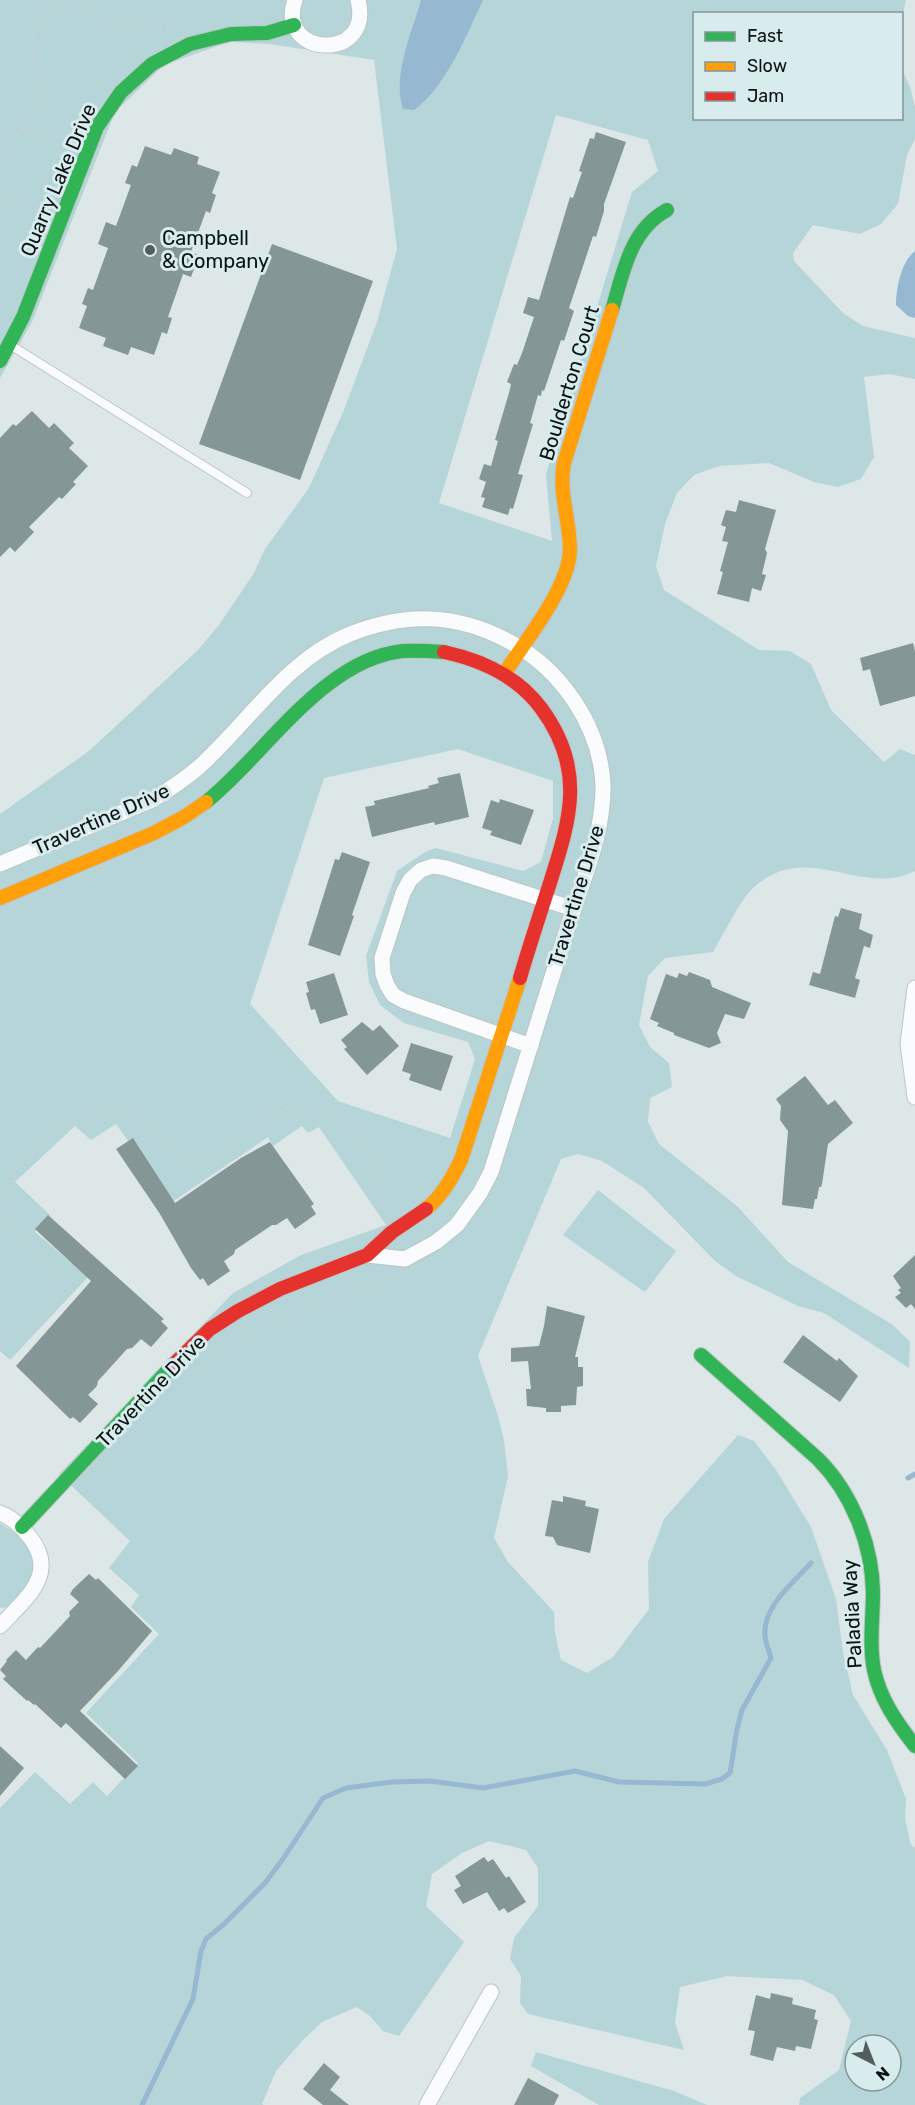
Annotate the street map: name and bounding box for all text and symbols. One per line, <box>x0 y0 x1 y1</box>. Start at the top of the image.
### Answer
legend <box>693 12 903 120</box>
text: Fast <box>747 25 783 47</box>
text: Slow <box>747 55 787 77</box>
text: Jam <box>747 85 784 107</box>
street label: Quarry Lake Drive <box>15 100 101 260</box>
place label: Campbell & Company <box>162 226 269 273</box>
marker: Campbell & Company <box>143 243 157 257</box>
street label: Boulderton Court <box>534 302 604 464</box>
street label: Travertine Drive <box>29 778 173 860</box>
street label: Travertine Drive <box>543 822 609 970</box>
street label: Travertine Drive <box>91 1330 211 1452</box>
street label: Paladia Way <box>837 1559 867 1669</box>
north arrow <box>843 2033 903 2093</box>
text: N <box>872 2063 893 2085</box>

